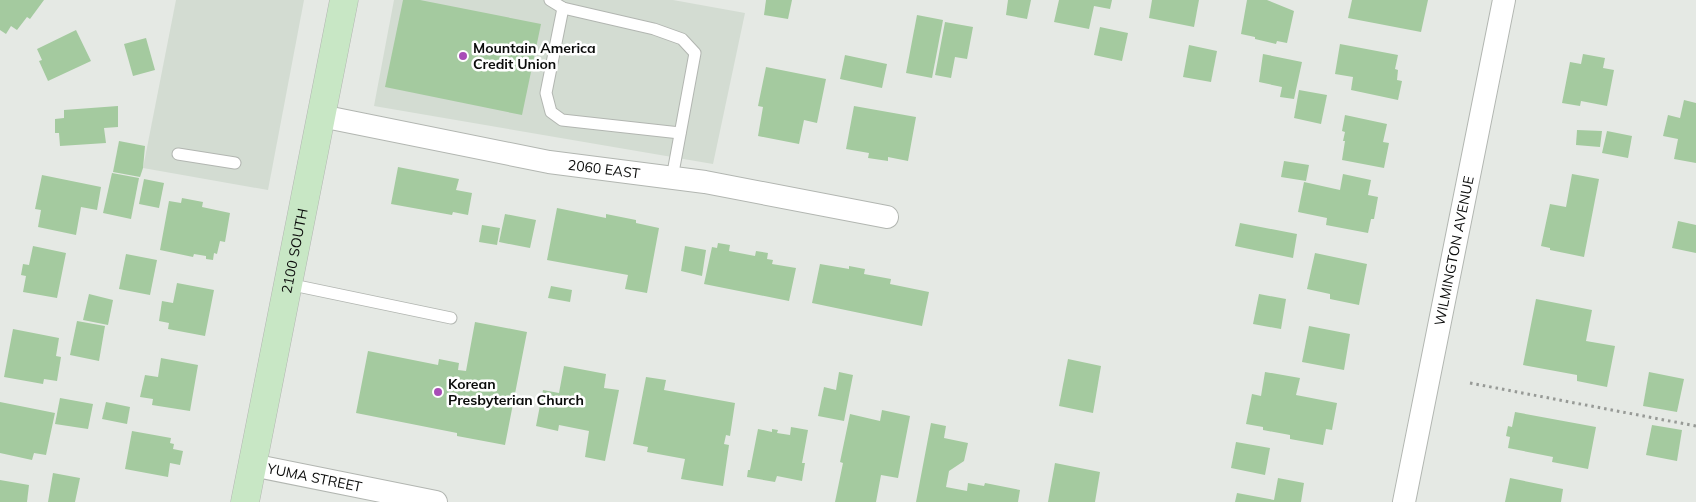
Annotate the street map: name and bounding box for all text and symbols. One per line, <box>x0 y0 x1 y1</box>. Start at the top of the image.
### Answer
place label: Mountain America Credit Union <box>473 39 596 73</box>
marker: Mountain America Credit Union <box>457 50 469 62</box>
street label: 2060 EAST <box>567 156 642 183</box>
street label: WILMINGTON AVENUE <box>1430 174 1478 327</box>
street label: 2100 SOUTH <box>277 207 312 295</box>
place label: Korean Presbyterian Church <box>448 375 584 409</box>
marker: Korean Presbyterian Church <box>432 386 444 398</box>
street label: YUMA STREET <box>265 459 364 496</box>

